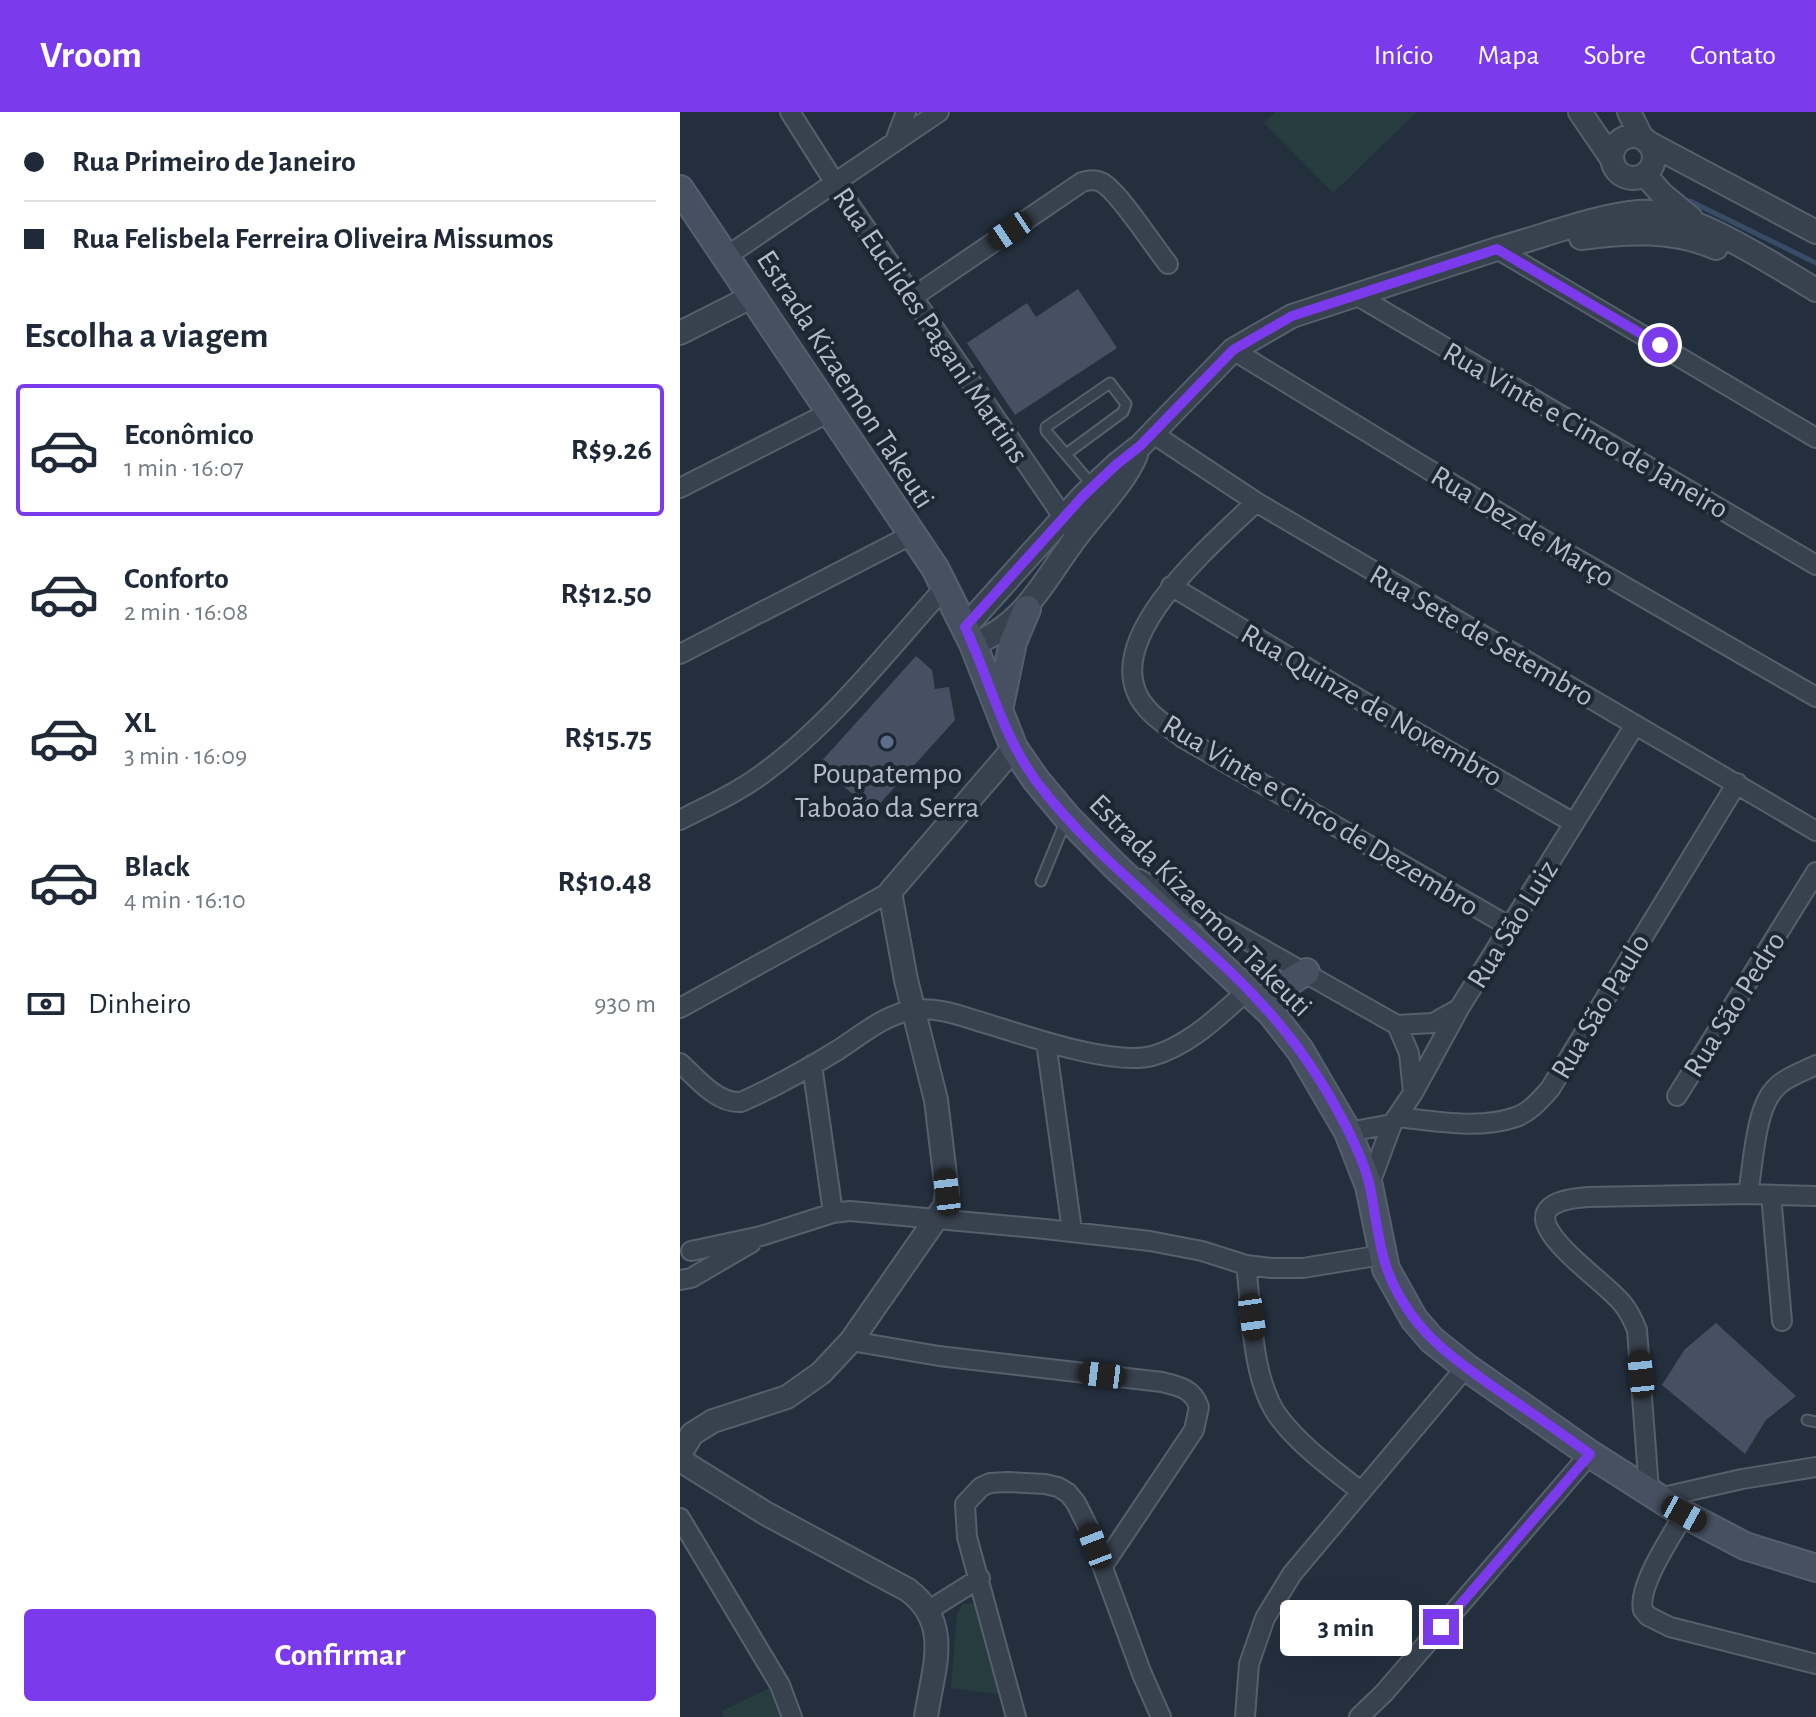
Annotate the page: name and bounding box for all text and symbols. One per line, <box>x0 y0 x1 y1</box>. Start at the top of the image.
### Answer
text: Vroom <box>40 37 142 75</box>
text: Início <box>1374 42 1434 70</box>
text: Mapa <box>1478 42 1539 70</box>
text: Sobre <box>1583 42 1646 70</box>
text: Contato <box>1690 42 1776 70</box>
text: Rua Primeiro de Janeiro <box>72 147 356 177</box>
street label: Rua Euclides Pagani Martins <box>827 182 1034 469</box>
car <box>983 208 1037 254</box>
text: Rua Felisbela Ferreira Oliveira Missumos <box>72 224 554 254</box>
street label: Estrada Kizaemon Takeuti <box>751 245 940 514</box>
text: Escolha a viagem <box>24 318 269 354</box>
route start <box>1642 327 1678 363</box>
street label: Rua Vinte e Cinco de Janeiro <box>1438 337 1733 525</box>
icon: car <box>28 414 100 486</box>
text: Econômico <box>124 420 254 450</box>
text: R$9.26 <box>571 435 652 465</box>
text: 1 min · 16:07 <box>124 455 244 481</box>
street label: Rua Dez de Março <box>1426 460 1619 593</box>
icon: car <box>28 558 100 630</box>
street label: Rua Sete de Setembro <box>1364 559 1599 712</box>
text: Conforto <box>124 564 229 594</box>
text: R$12.50 <box>560 579 652 609</box>
text: 2 min · 16:08 <box>124 599 248 625</box>
street label: Rua Quinze de Novembro <box>1236 619 1507 793</box>
icon: car <box>28 702 100 774</box>
text: XL <box>124 708 156 738</box>
street label: Rua Vinte e Cinco de Dezembro <box>1157 710 1484 922</box>
text: R$15.75 <box>564 723 652 753</box>
marker: Poupatempo Taboão da Serra <box>878 733 896 751</box>
text: 3 min · 16:09 <box>124 743 247 769</box>
place label: Poupatempo Taboão da Serra <box>795 759 979 823</box>
street label: Estrada Kizaemon Takeuti <box>1083 789 1317 1023</box>
icon: car <box>28 846 100 918</box>
text: Black <box>124 852 190 882</box>
street label: Rua São Luiz <box>1462 855 1564 994</box>
text: R$10.48 <box>558 867 652 897</box>
text: 4 min · 16:10 <box>124 887 246 913</box>
street label: Rua São Pedro <box>1678 926 1791 1083</box>
street label: Rua São Paulo <box>1546 929 1656 1084</box>
icon: cash <box>24 982 68 1026</box>
text: Dinheiro <box>88 989 191 1019</box>
text: 930 m <box>594 991 656 1017</box>
car <box>932 1167 962 1217</box>
car <box>1237 1292 1267 1342</box>
car <box>1627 1349 1655 1399</box>
car <box>1077 1360 1127 1390</box>
car <box>1657 1492 1711 1536</box>
car <box>1075 1519 1115 1573</box>
callout: 3 min <box>1281 1599 1413 1655</box>
button: Confirmar <box>24 1609 656 1701</box>
route end <box>1423 1609 1459 1645</box>
text: 3 min <box>1318 1615 1374 1641</box>

